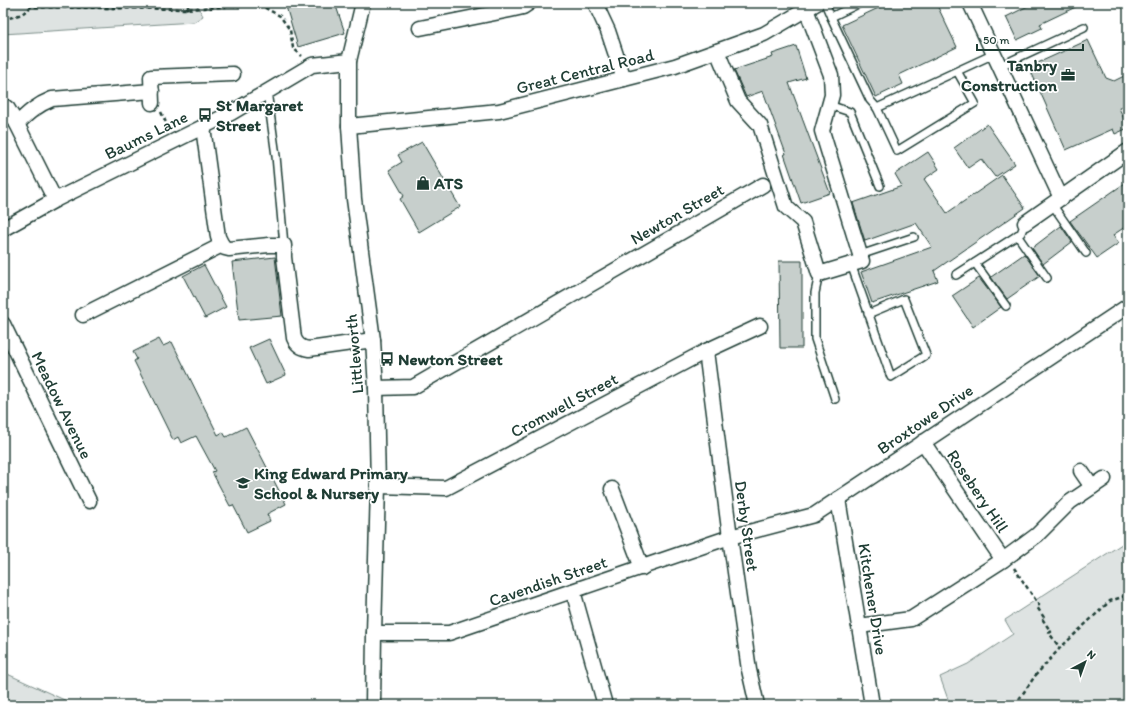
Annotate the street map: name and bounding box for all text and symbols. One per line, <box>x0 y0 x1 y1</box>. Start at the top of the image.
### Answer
scale bar <box>977 26 1083 52</box>
text: 50 m <box>983 33 1009 47</box>
street label: Great Central Road <box>514 44 657 98</box>
place label: Tanbry Construction <box>961 55 1058 95</box>
office icon: Tanbry Construction <box>1060 67 1076 83</box>
place label: St Margaret Street <box>216 95 304 135</box>
street label: Baums Lane <box>101 106 191 164</box>
bus stop icon: St Margaret Street <box>197 107 213 123</box>
place label: ATS <box>433 173 463 193</box>
shop icon: ATS <box>415 175 431 191</box>
street label: Newton Street <box>627 179 727 249</box>
street label: Littleworth <box>341 313 367 395</box>
street label: Meadow Avenue <box>27 348 97 462</box>
place label: Newton Street <box>398 349 503 369</box>
bus stop icon: Newton Street <box>379 351 395 367</box>
street label: Cromwell Street <box>507 368 621 442</box>
street label: Broxtowe Drive <box>873 380 977 458</box>
street label: Rosebery Hill <box>943 446 1013 536</box>
place label: King Edward Primary School & Nursery <box>254 463 409 504</box>
school or university icon: King Edward Primary School & Nursery <box>235 475 251 491</box>
street label: Derby Street <box>731 479 763 573</box>
street label: Kitchener Drive <box>854 542 892 656</box>
street label: Cavendish Street <box>486 551 610 611</box>
north arrow <box>1065 642 1105 682</box>
text: N <box>1084 647 1098 662</box>

